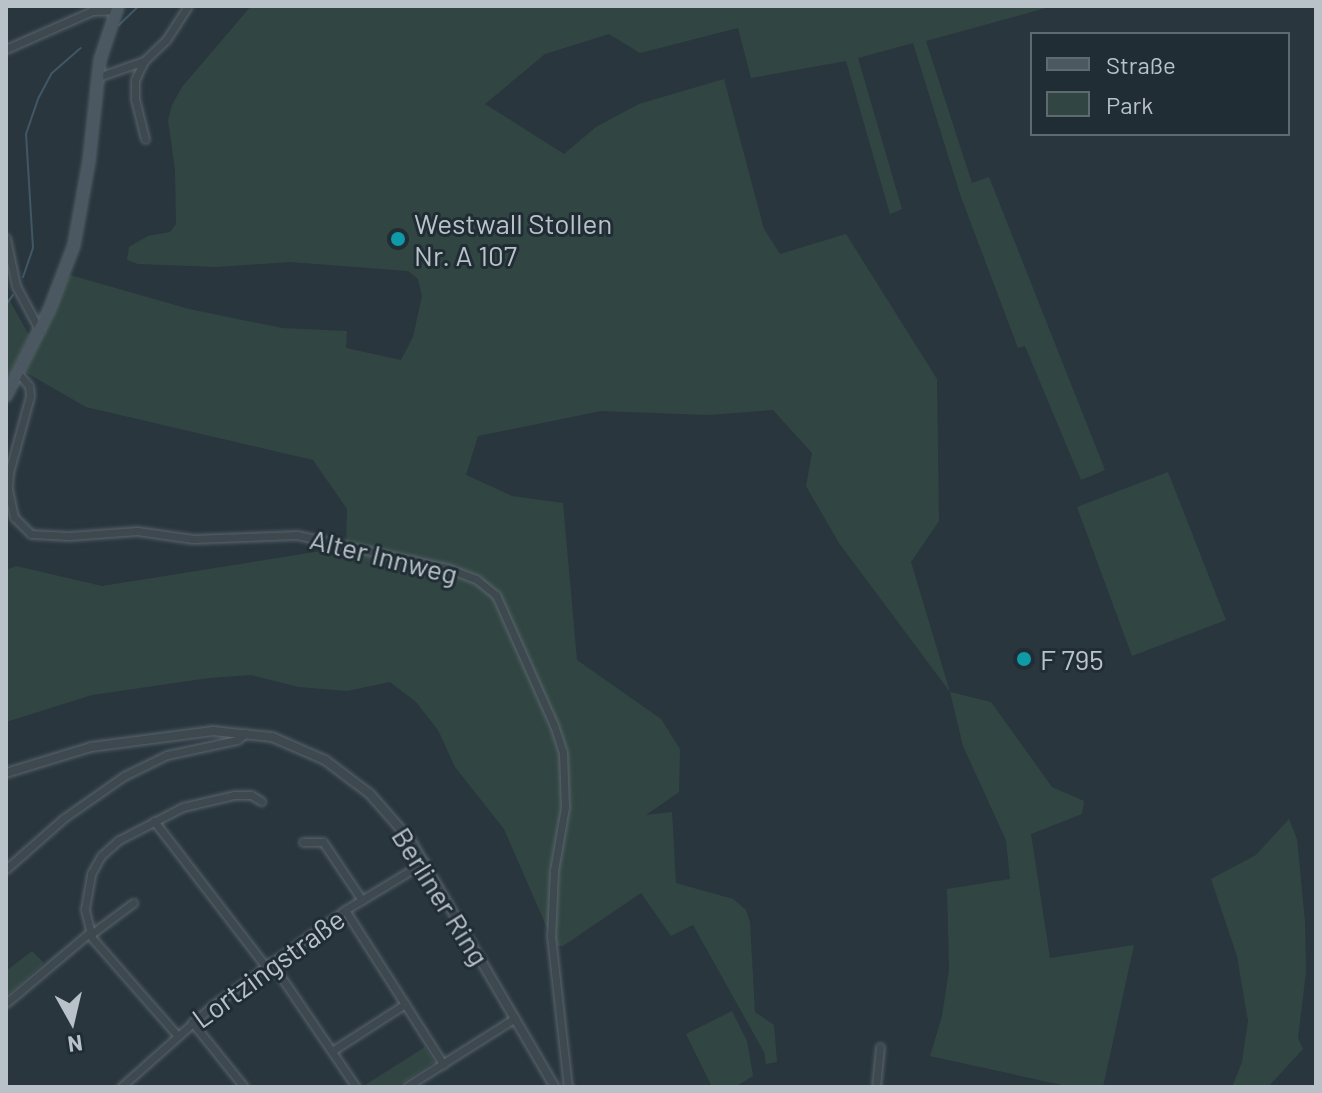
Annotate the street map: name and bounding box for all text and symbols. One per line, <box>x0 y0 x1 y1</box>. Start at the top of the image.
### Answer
legend <box>1030 32 1290 136</box>
text: Straße <box>1106 50 1176 79</box>
text: Park <box>1106 90 1153 119</box>
place label: Westwall Stollen Nr. A 107 <box>414 206 612 272</box>
marker: Westwall Stollen Nr. A 107 <box>389 230 407 248</box>
street label: Alter Innweg <box>307 521 461 591</box>
place label: F 795 <box>1040 642 1104 676</box>
marker: F 795 <box>1015 650 1033 668</box>
street label: Berliner Ring <box>385 821 497 971</box>
street label: Lortzingstraße <box>185 902 351 1034</box>
north arrow <box>32 981 112 1061</box>
text: N <box>66 1031 84 1059</box>

